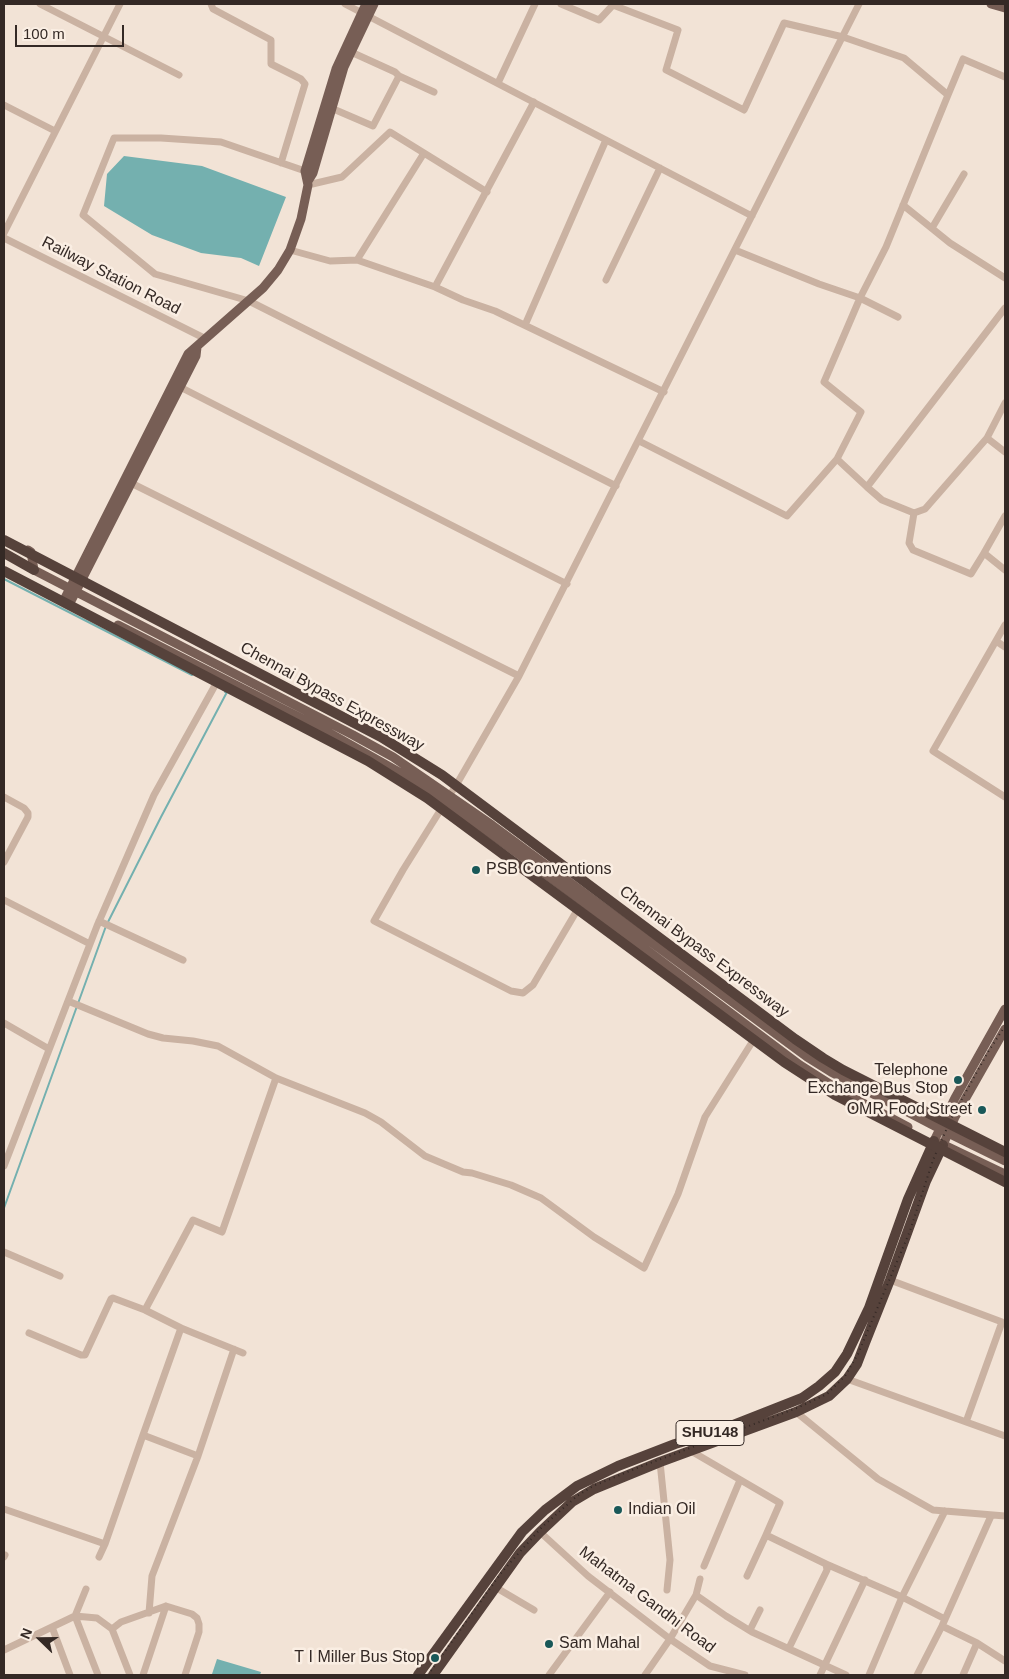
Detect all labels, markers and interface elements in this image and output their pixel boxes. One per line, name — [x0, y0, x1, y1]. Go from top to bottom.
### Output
scale bar — [18, 15, 126, 47]
text: 100 m — [23, 25, 65, 42]
street label: Railway Station Road — [38, 233, 184, 319]
street label: Chennai Bypass Expressway — [237, 638, 427, 756]
place label: PSB Conventions — [486, 860, 611, 880]
marker: PSB Conventions — [470, 864, 482, 876]
street label: Chennai Bypass Expressway — [615, 882, 793, 1022]
place label: Telephone Exchange Bus Stop — [807, 1061, 948, 1099]
marker: Telephone Exchange Bus Stop — [952, 1074, 964, 1086]
place label: OMR Food Street — [847, 1100, 972, 1120]
marker: OMR Food Street — [976, 1104, 988, 1116]
road number: SHU148 — [676, 1420, 744, 1446]
place label: Indian Oil — [628, 1500, 696, 1520]
marker: Indian Oil — [612, 1504, 624, 1516]
street label: Mahatma Gandhi Road — [575, 1543, 719, 1657]
north arrow — [15, 1614, 65, 1664]
text: N — [17, 1626, 35, 1641]
place label: Sam Mahal — [559, 1634, 640, 1654]
marker: Sam Mahal — [543, 1638, 555, 1650]
place label: T I Miller Bus Stop — [294, 1648, 425, 1668]
marker: T I Miller Bus Stop — [429, 1652, 441, 1664]

